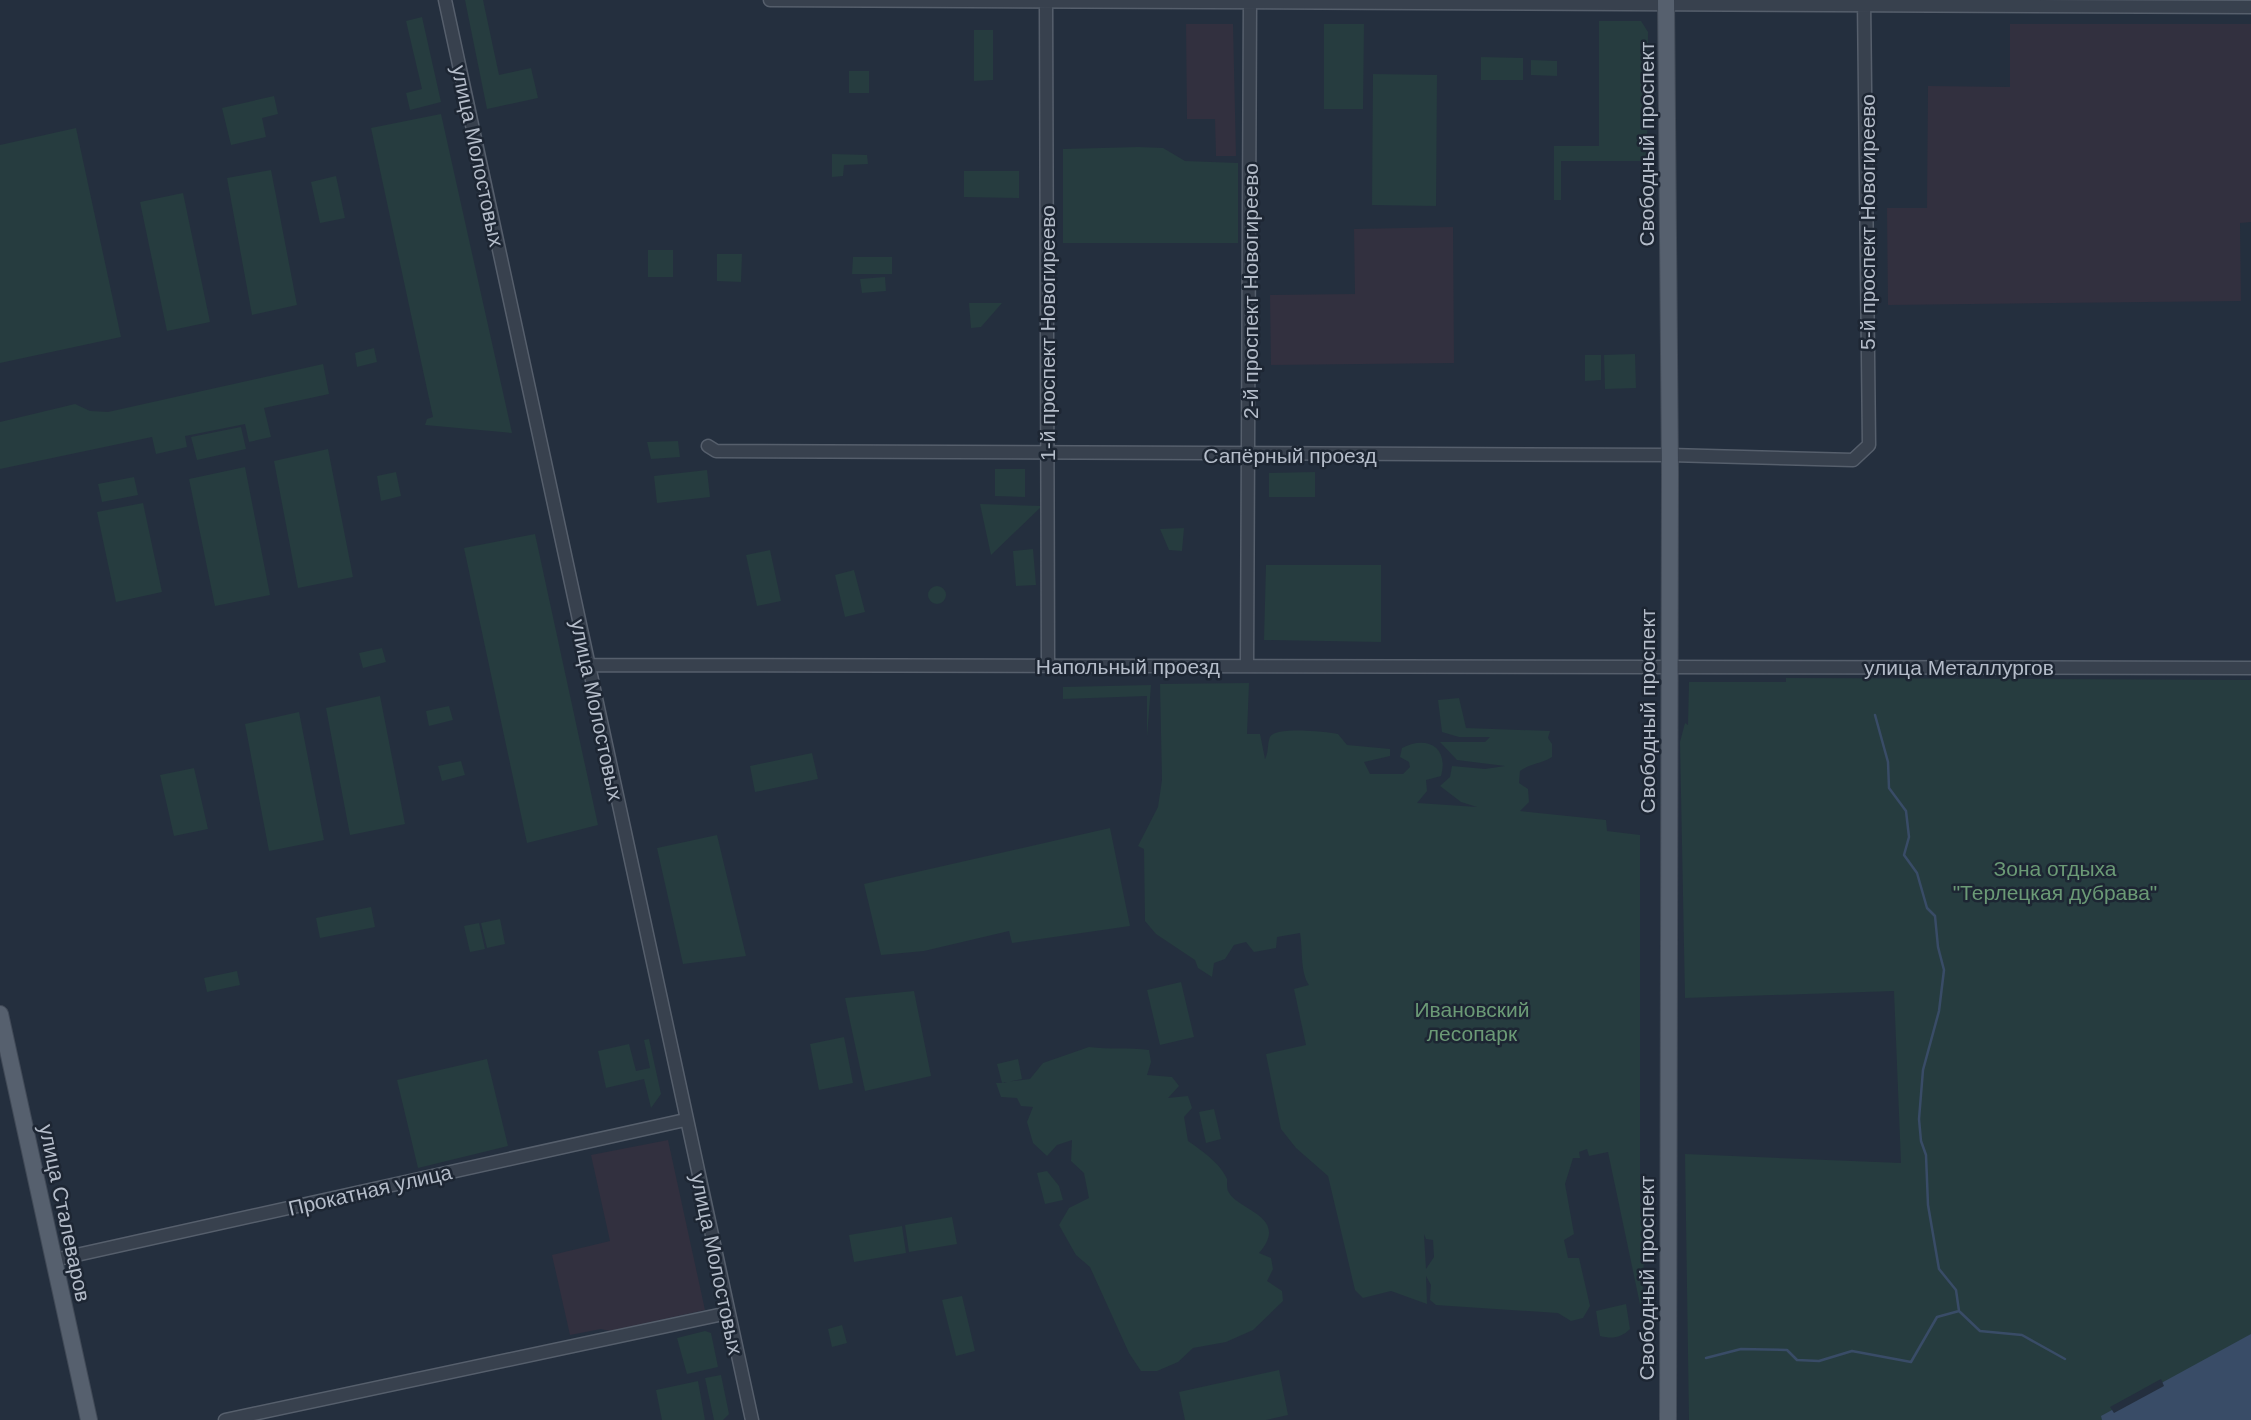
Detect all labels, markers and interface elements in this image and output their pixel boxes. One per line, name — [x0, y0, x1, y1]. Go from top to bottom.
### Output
street label: Свободный проспект — [1635, 41, 1658, 246]
street label: улица Молостовых — [448, 63, 509, 249]
street label: 5-й проспект Новогиреево — [1856, 94, 1879, 350]
street label: 2-й проспект Новогиреево — [1239, 163, 1262, 419]
street label: 1-й проспект Новогиреево — [1036, 205, 1059, 461]
street label: Сапёрный проезд — [1203, 444, 1377, 467]
street label: Свободный проспект — [1636, 608, 1659, 813]
street label: улица Молостовых — [567, 617, 628, 803]
street label: Напольный проезд — [1036, 655, 1220, 678]
street label: улица Металлургов — [1864, 656, 2054, 679]
park label: Зона отдыха "Терлецкая дубрава" — [1953, 857, 2157, 904]
park label: Ивановский лесопарк — [1414, 998, 1530, 1045]
street label: улица Сталеваров — [35, 1122, 95, 1304]
street label: Прокатная улица — [286, 1160, 454, 1220]
street label: улица Молостовых — [687, 1171, 748, 1357]
street label: Свободный проспект — [1635, 1175, 1658, 1380]

